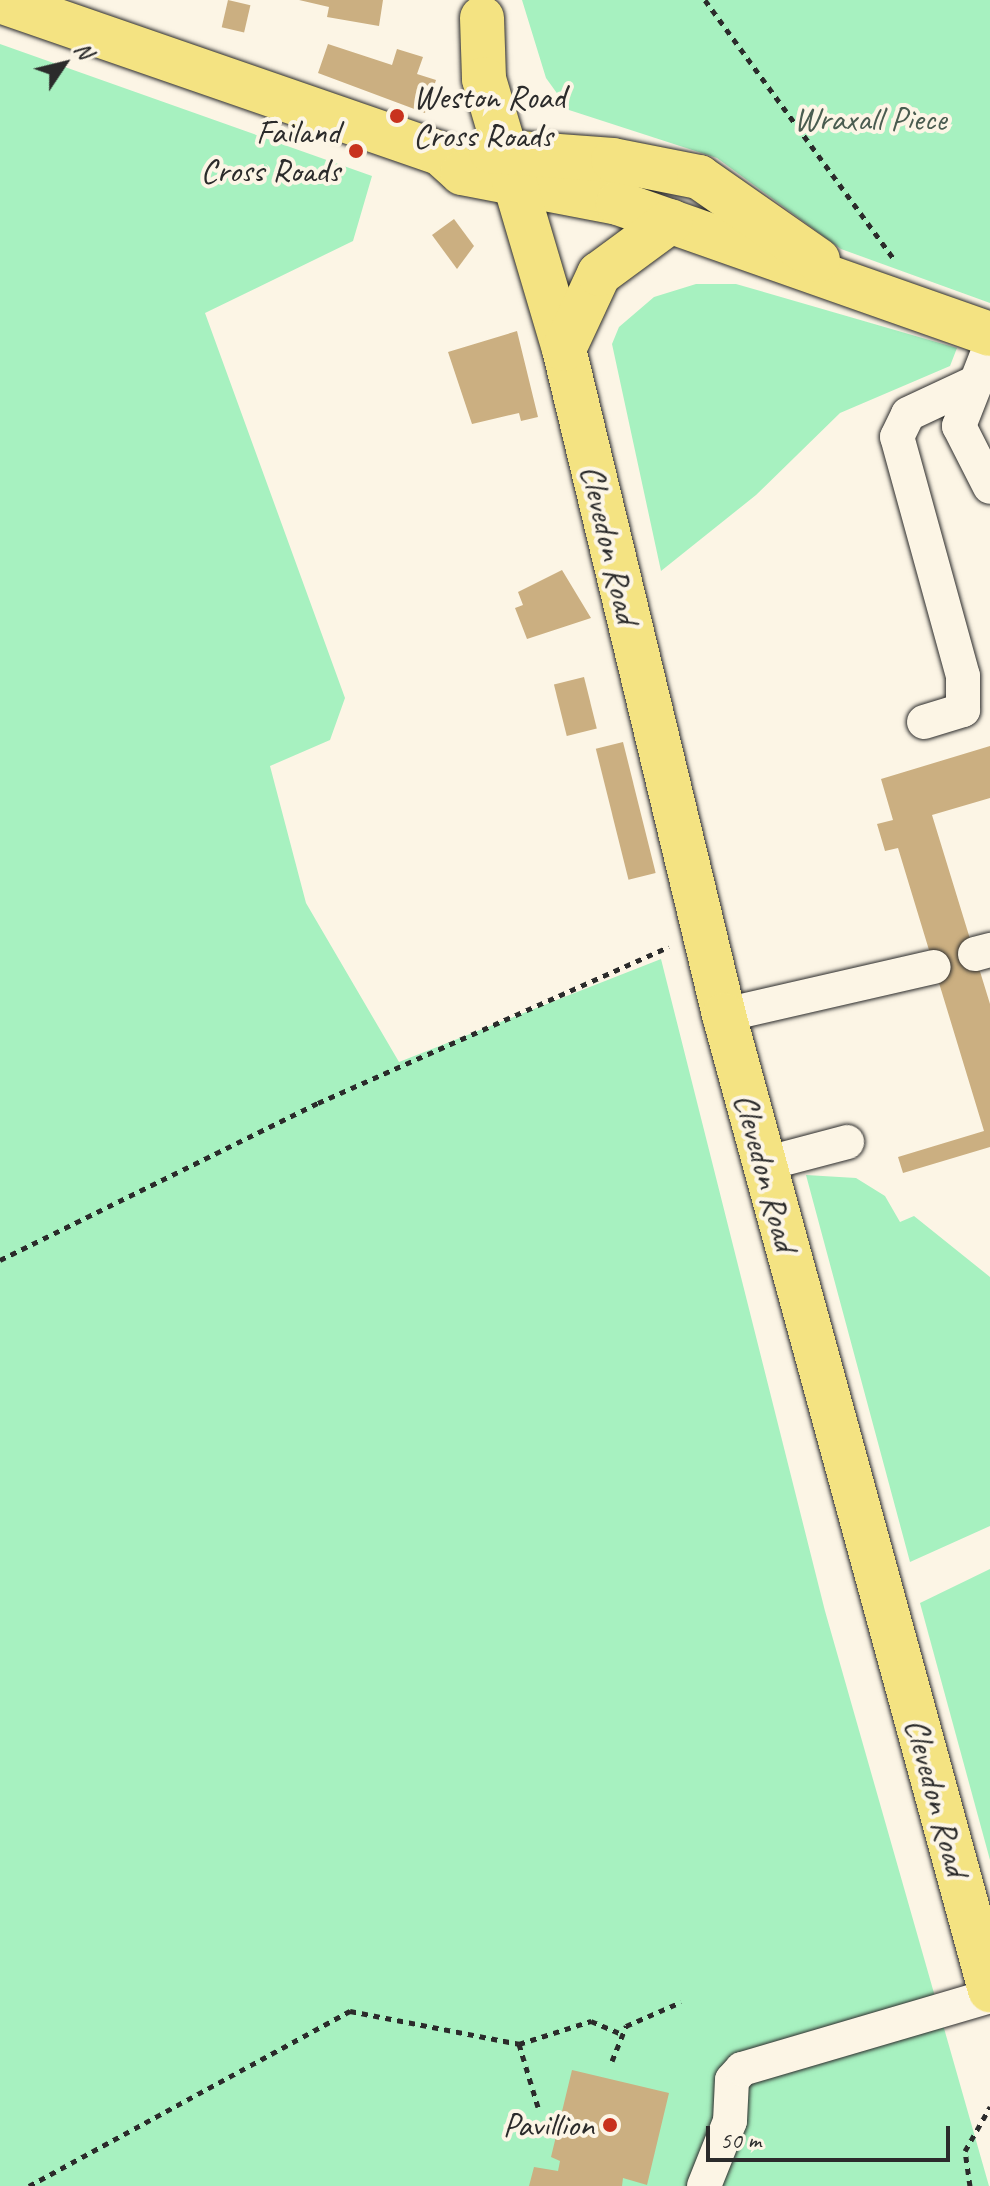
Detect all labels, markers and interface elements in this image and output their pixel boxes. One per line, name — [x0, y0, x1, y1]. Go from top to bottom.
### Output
north arrow — [24, 24, 104, 104]
text: N — [68, 37, 99, 64]
place label: Weston Road Cross Roads — [413, 76, 564, 156]
park label: Wraxall Piece — [793, 99, 947, 139]
marker: Weston Road Cross Roads — [388, 107, 406, 125]
place label: Failand Cross Roads — [200, 111, 340, 190]
marker: Failand Cross Roads — [347, 142, 365, 160]
street label: Clevedon Road — [572, 461, 648, 627]
street label: Clevedon Road — [725, 1089, 807, 1255]
street label: Clevedon Road — [896, 1714, 978, 1880]
place label: Pavillion — [503, 2105, 594, 2145]
scale bar — [710, 2110, 954, 2160]
marker: Pavillion — [601, 2116, 619, 2134]
text: 50 m — [720, 2125, 761, 2155]

